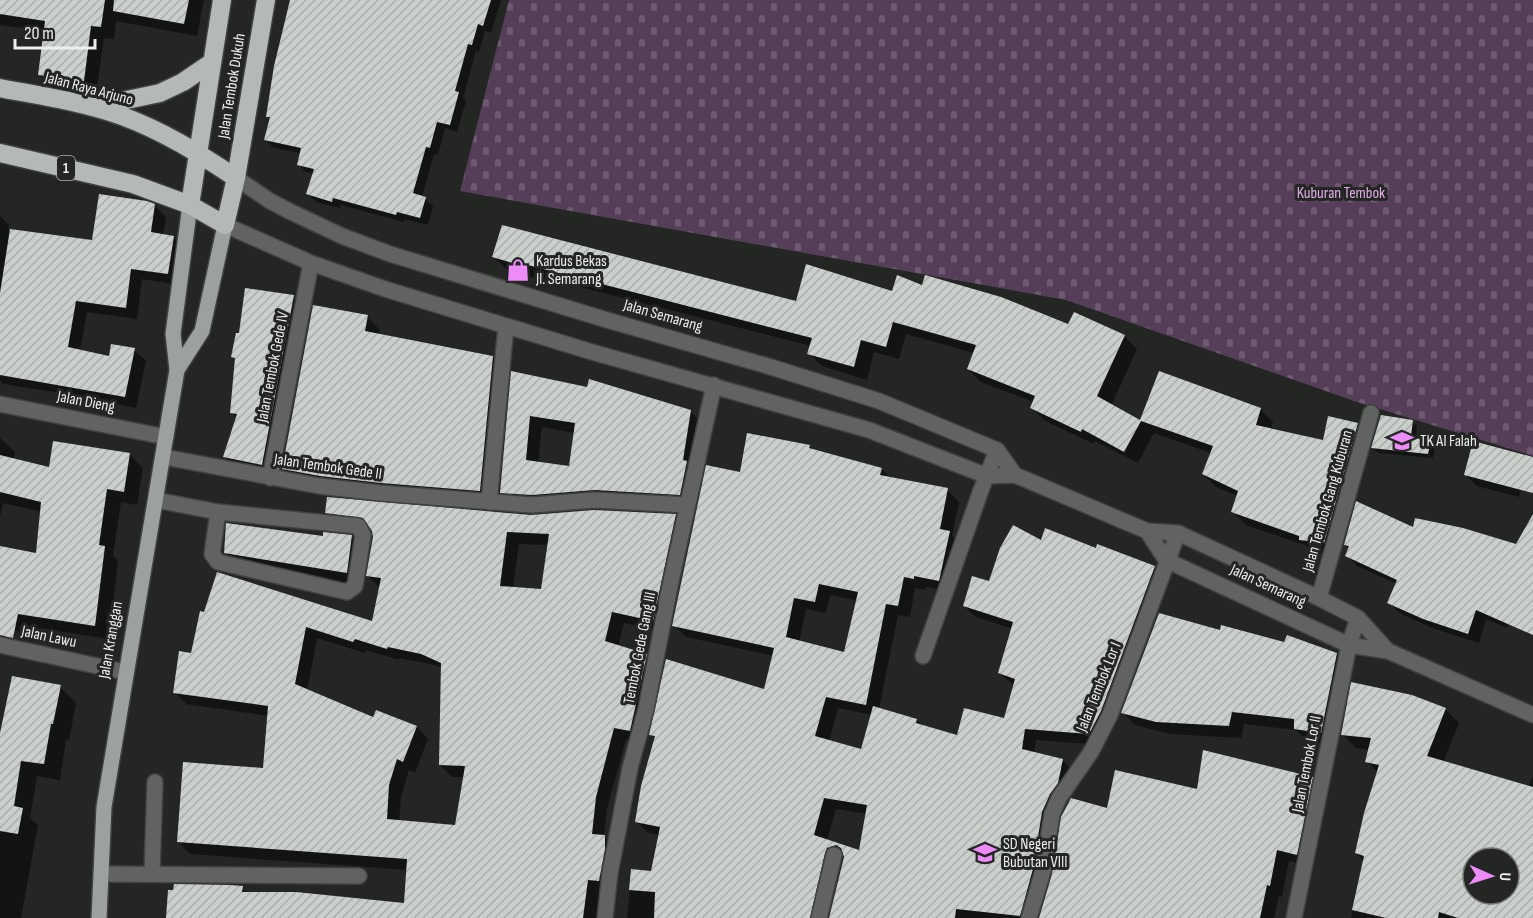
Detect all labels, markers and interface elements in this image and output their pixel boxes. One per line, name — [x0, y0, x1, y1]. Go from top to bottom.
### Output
scale bar — [15, 12, 94, 50]
text: 20 m — [24, 23, 54, 44]
street label: Jalan Tembok Dukuh — [214, 32, 250, 141]
street label: Jalan Raya Arjuno — [42, 68, 135, 110]
road number: 1 — [57, 156, 75, 180]
park label: Kuburan Tembok — [1297, 184, 1385, 203]
place label: Kardus Bekas Jl. Semarang — [535, 252, 607, 289]
shop icon: Kardus Bekas Jl. Semarang — [505, 257, 531, 283]
street label: Jalan Semarang — [620, 295, 705, 336]
street label: Jalan Tembok Gede IV — [253, 309, 293, 425]
street label: Jalan Dieng — [55, 387, 117, 417]
street label: Jalan Tembok Gang Kuburan — [1298, 428, 1357, 575]
school or university icon: TK Al Falah — [1389, 428, 1415, 454]
place label: TK Al Falah — [1420, 432, 1477, 451]
street label: Jalan Tembok Gede II — [272, 450, 383, 484]
street label: Jalan Semarang — [1226, 560, 1309, 612]
street label: Tembok Gede Gang III — [620, 590, 660, 706]
street label: Jalan Kranggan — [95, 600, 127, 681]
street label: Jalan Lawu — [19, 622, 78, 652]
street label: Jalan Tembok Lor I — [1072, 639, 1126, 735]
street label: Jalan Tembok Lor II — [1288, 714, 1326, 815]
place label: SD Negeri Bubutan VIII — [1003, 835, 1067, 872]
school or university icon: SD Negeri Bubutan VIII — [972, 840, 998, 866]
north arrow — [1461, 846, 1521, 906]
text: U — [1495, 872, 1514, 881]

